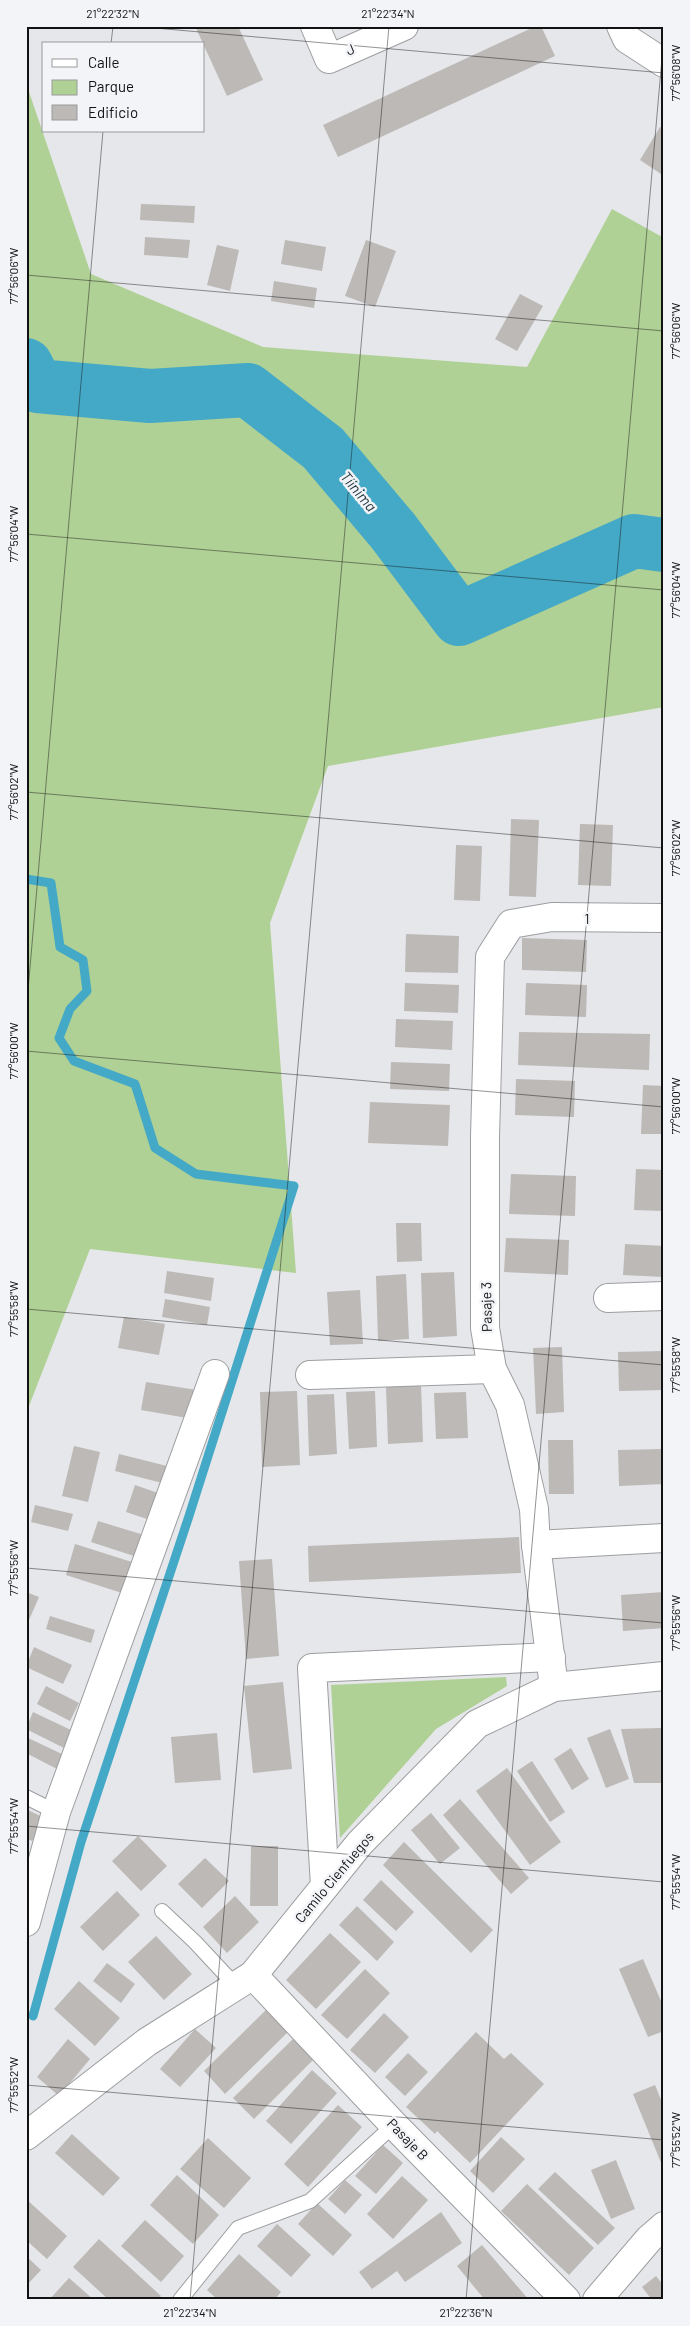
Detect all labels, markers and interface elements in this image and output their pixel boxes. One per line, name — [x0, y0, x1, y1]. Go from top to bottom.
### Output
text: 21°22'32"N — [86, 6, 140, 20]
text: 21°22'34"N — [361, 6, 415, 20]
street label: J — [343, 40, 357, 58]
legend — [42, 42, 205, 132]
text: 77°56'08"W — [668, 44, 682, 101]
text: Calle — [88, 53, 120, 71]
text: Parque — [88, 77, 134, 95]
text: Edificio — [88, 103, 138, 121]
text: 77°56'06"W — [6, 247, 20, 304]
text: 77°56'06"W — [668, 302, 682, 359]
water label: Tíinima — [337, 467, 381, 515]
text: 77°56'04"W — [6, 505, 20, 562]
text: 77°56'04"W — [668, 561, 682, 618]
text: 77°56'02"W — [6, 763, 20, 820]
text: 77°56'02"W — [668, 819, 682, 876]
street label: 1 — [585, 910, 589, 927]
text: 77°56'00"W — [6, 1022, 20, 1080]
text: 77°56'00"W — [668, 1077, 682, 1135]
text: 77°55'58"W — [6, 1281, 20, 1337]
street label: Pasaje 3 — [477, 1282, 495, 1332]
text: 77°55'58"W — [668, 1337, 682, 1393]
text: 77°55'56"W — [6, 1540, 20, 1596]
text: 77°55'56"W — [668, 1595, 682, 1651]
text: 77°55'54"W — [6, 1797, 20, 1854]
street label: Camilo Cienfuegos — [291, 1828, 377, 1926]
text: 77°55'54"W — [668, 1853, 682, 1910]
text: 77°55'52"W — [6, 2056, 20, 2113]
text: 77°55'52"W — [668, 2111, 682, 2168]
street label: Pasaje B — [384, 2114, 432, 2164]
text: 21°22'34"N — [163, 2305, 217, 2319]
text: 21°22'36"N — [439, 2305, 493, 2319]

